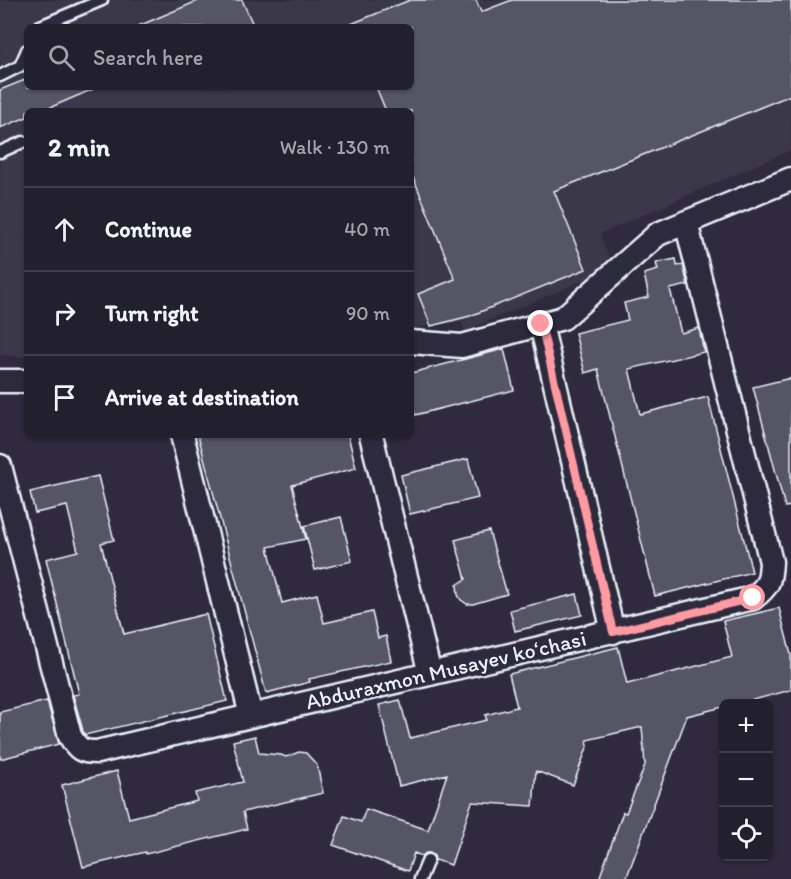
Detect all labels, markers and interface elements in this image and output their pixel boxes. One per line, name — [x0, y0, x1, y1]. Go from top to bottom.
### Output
search box — [24, 24, 414, 90]
icon: search — [45, 41, 78, 74]
text: Search here — [93, 44, 203, 71]
text: 2 min — [48, 131, 110, 163]
text: Walk · 130 m — [280, 135, 390, 159]
icon: ahead — [48, 213, 81, 246]
text: Continue — [105, 216, 192, 243]
text: 40 m — [344, 217, 390, 241]
icon: right — [48, 297, 81, 330]
text: Turn right — [105, 300, 199, 327]
text: 90 m — [346, 301, 390, 325]
route end — [527, 310, 553, 336]
icon: arrive — [48, 381, 81, 414]
text: Arrive at destination — [105, 384, 299, 411]
route start — [739, 584, 765, 610]
street label: Abduraxmon Musayev koʻchasi — [303, 625, 589, 715]
map controls — [719, 699, 773, 861]
button: + — [719, 699, 773, 753]
button: − — [719, 753, 773, 807]
button: locate — [719, 807, 773, 861]

